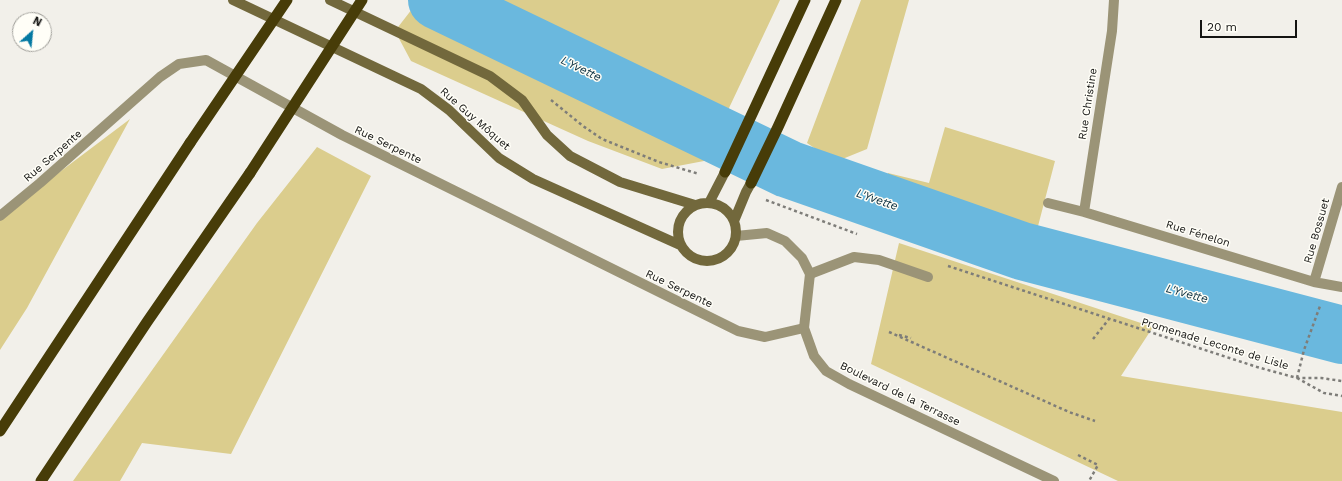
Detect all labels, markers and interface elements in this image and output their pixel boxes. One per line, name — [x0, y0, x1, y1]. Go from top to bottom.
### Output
north arrow — [12, 12, 52, 52]
scale bar — [1202, 12, 1299, 38]
text: N — [31, 14, 44, 29]
text: 20 m — [1207, 20, 1237, 34]
water label: L'Yvette — [558, 53, 604, 85]
street label: Rue Christine — [1076, 67, 1100, 141]
street label: Rue Guy Môquet — [437, 85, 513, 153]
street label: Rue Serpente — [352, 123, 424, 167]
street label: Rue Serpente — [21, 127, 85, 185]
water label: L'Yvette — [854, 186, 900, 214]
street label: Rue Bossuet — [1301, 197, 1333, 265]
street label: Rue Fénelon — [1164, 218, 1232, 250]
street label: Rue Serpente — [643, 267, 715, 311]
water label: L'Yvette — [1164, 281, 1210, 307]
street label: Promenade Leconte de Lisle — [1140, 315, 1290, 373]
street label: Boulevard de la Terrasse — [838, 359, 962, 429]

